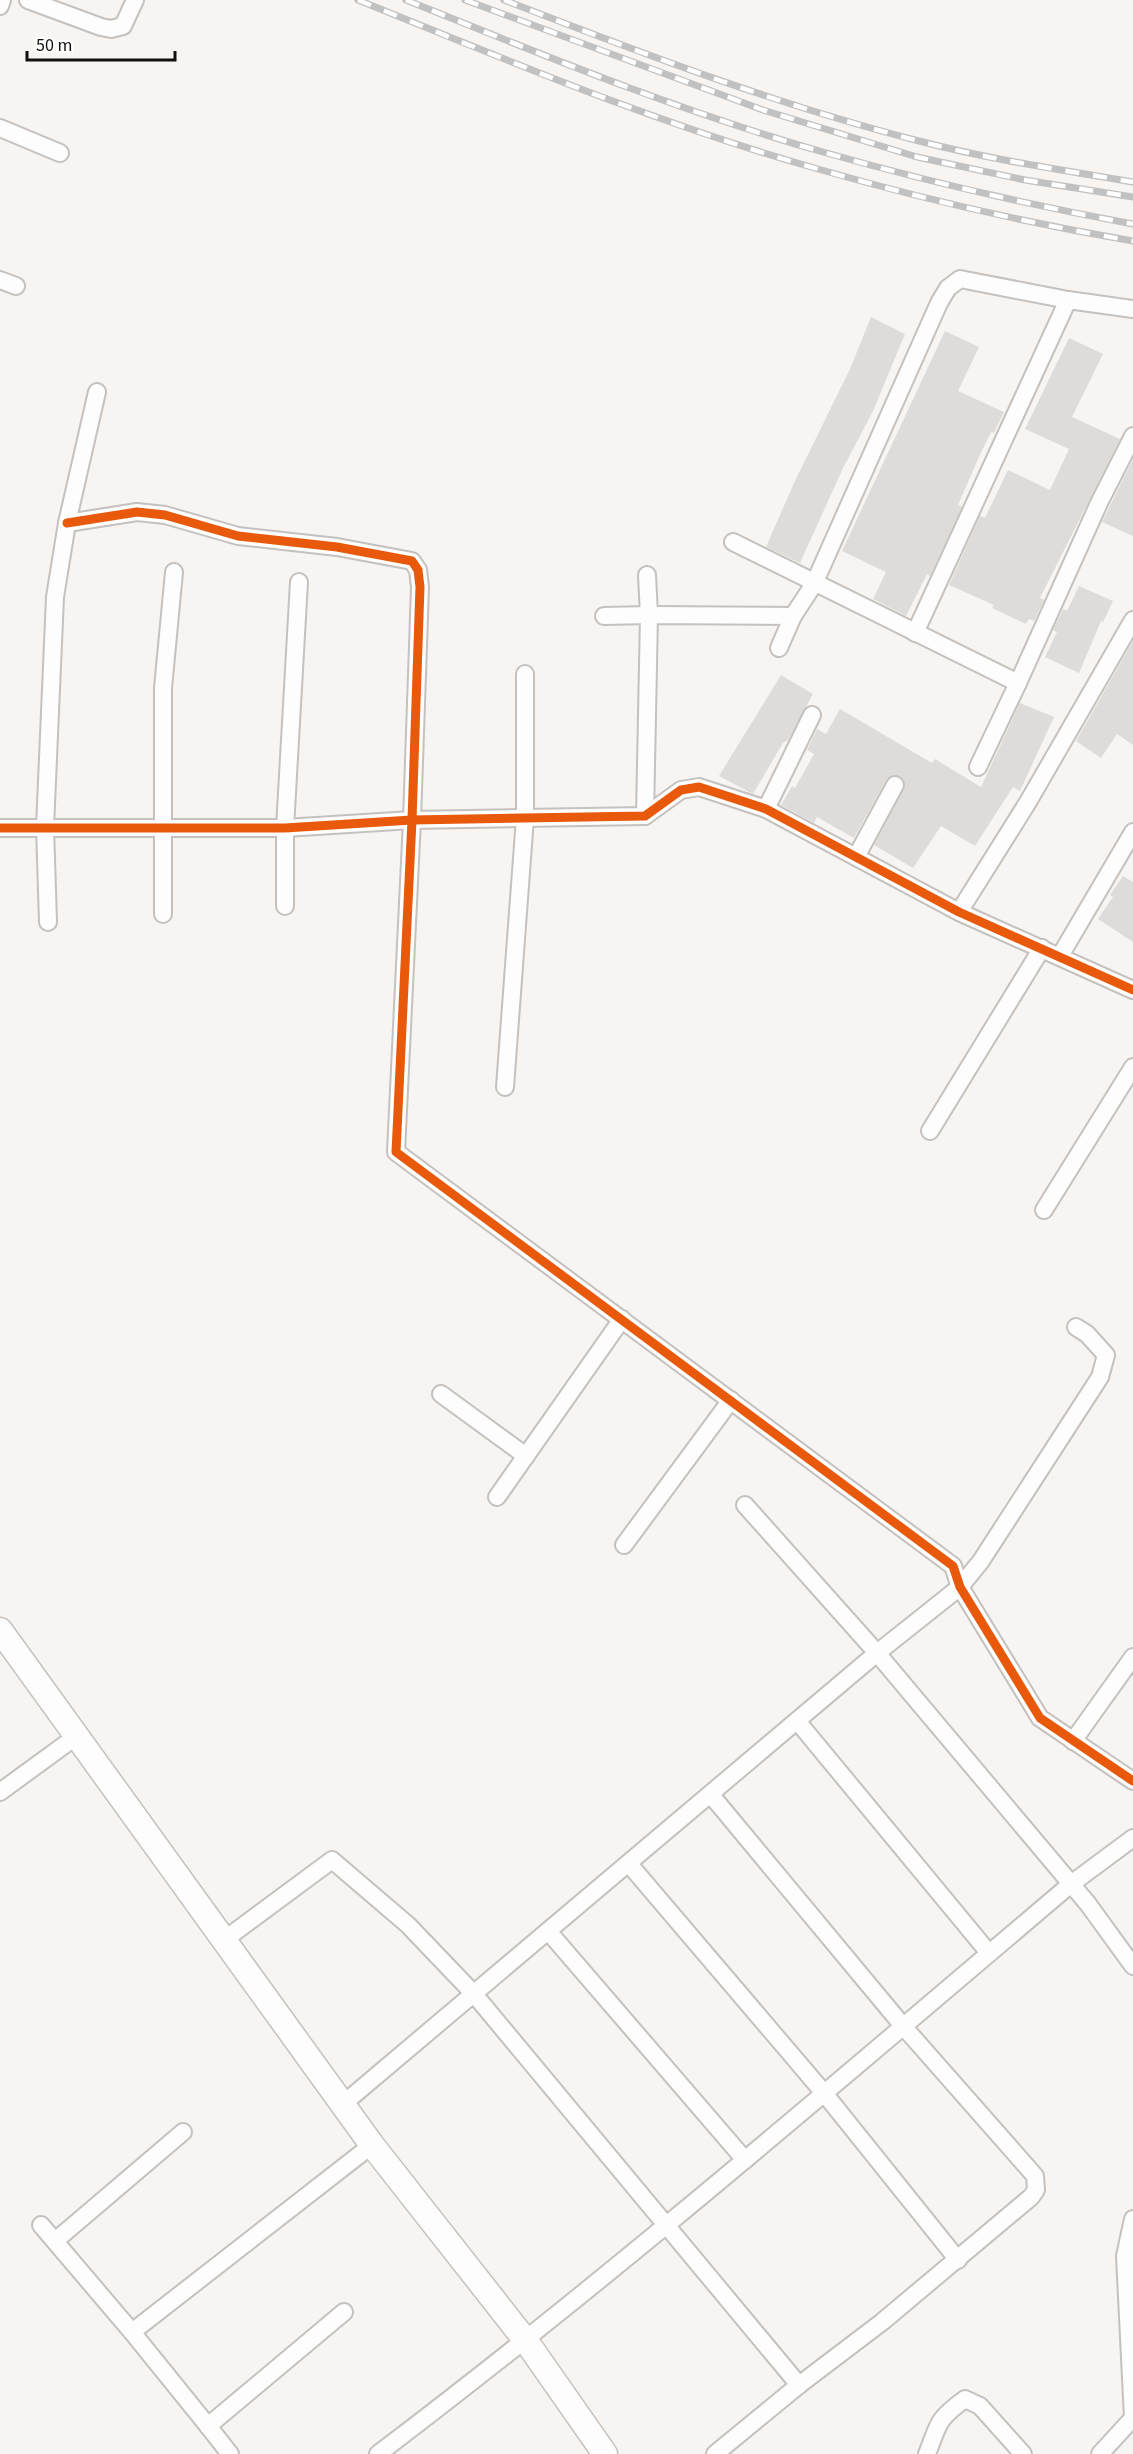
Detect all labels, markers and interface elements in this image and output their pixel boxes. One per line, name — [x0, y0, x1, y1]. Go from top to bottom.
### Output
scale bar — [27, 24, 176, 62]
text: 50 m — [36, 33, 72, 58]

